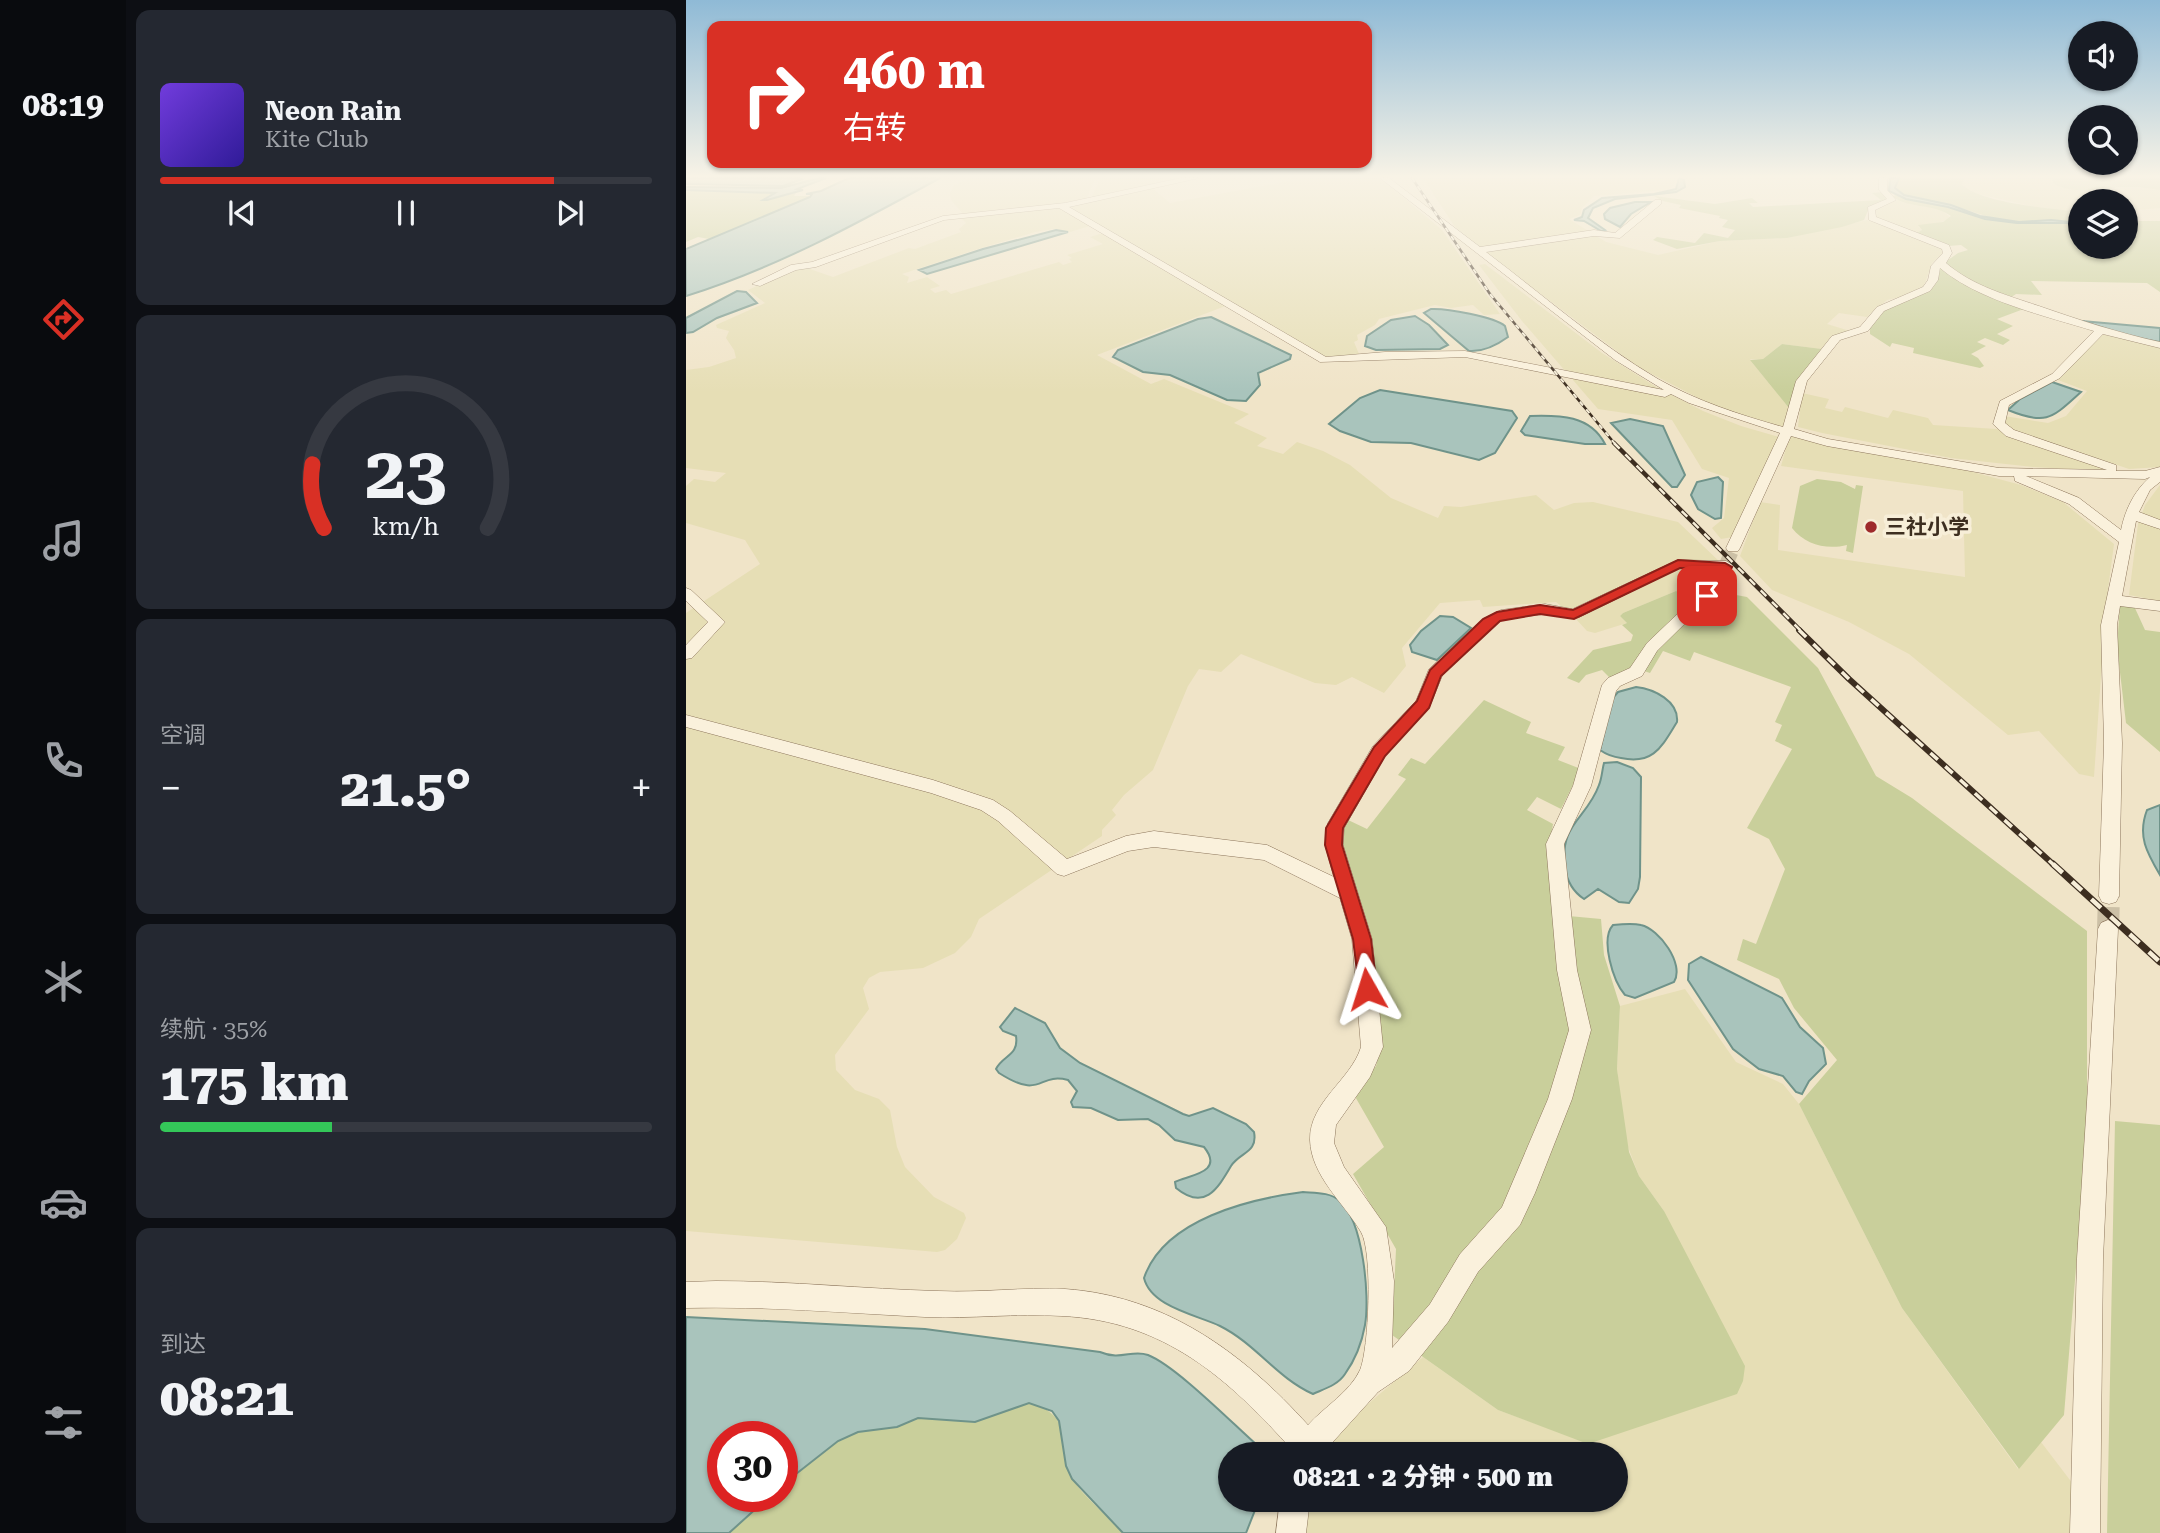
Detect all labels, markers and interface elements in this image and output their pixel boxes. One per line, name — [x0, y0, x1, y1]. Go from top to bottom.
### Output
map controls — [2068, 21, 2138, 259]
button: sound — [2068, 21, 2138, 91]
text: 460 m — [843, 43, 985, 100]
icon: right — [728, 49, 819, 140]
text: 08:19 — [22, 86, 104, 124]
text: Neon Rain — [265, 96, 401, 126]
button: search — [2068, 105, 2138, 175]
text: 右转 — [843, 109, 907, 147]
text: Kite Club — [265, 126, 369, 153]
button: layers — [2068, 189, 2138, 259]
icon: previous — [223, 194, 261, 232]
icon: pause — [387, 194, 425, 232]
icon: next — [551, 194, 589, 232]
icon: directions — [39, 295, 88, 344]
text: 23 — [365, 431, 447, 516]
text: km/h — [373, 512, 439, 541]
place label: 三社小学 — [1885, 515, 1969, 539]
icon: music — [39, 516, 88, 565]
marker: 三社小学 — [1863, 519, 1879, 535]
pin — [1677, 566, 1737, 626]
icon: arrive — [1688, 577, 1726, 615]
text: 空调 — [160, 722, 206, 749]
icon: phone — [39, 736, 88, 785]
text: 21.5° — [341, 758, 471, 819]
text: − — [160, 766, 181, 810]
text: + — [631, 766, 652, 810]
position arrow — [1330, 952, 1404, 1026]
icon: climate — [39, 957, 88, 1006]
text: 续航 · 35% — [160, 1016, 267, 1043]
text: 175 km — [160, 1052, 348, 1113]
icon: car — [39, 1178, 88, 1227]
text: 到达 — [160, 1331, 206, 1358]
text: 08:21 — [160, 1367, 294, 1428]
icon: filters — [39, 1398, 88, 1447]
speed limit sign: 30 — [707, 1421, 798, 1512]
text: 08:21 · 2 分钟 · 500 m — [1293, 1462, 1553, 1492]

